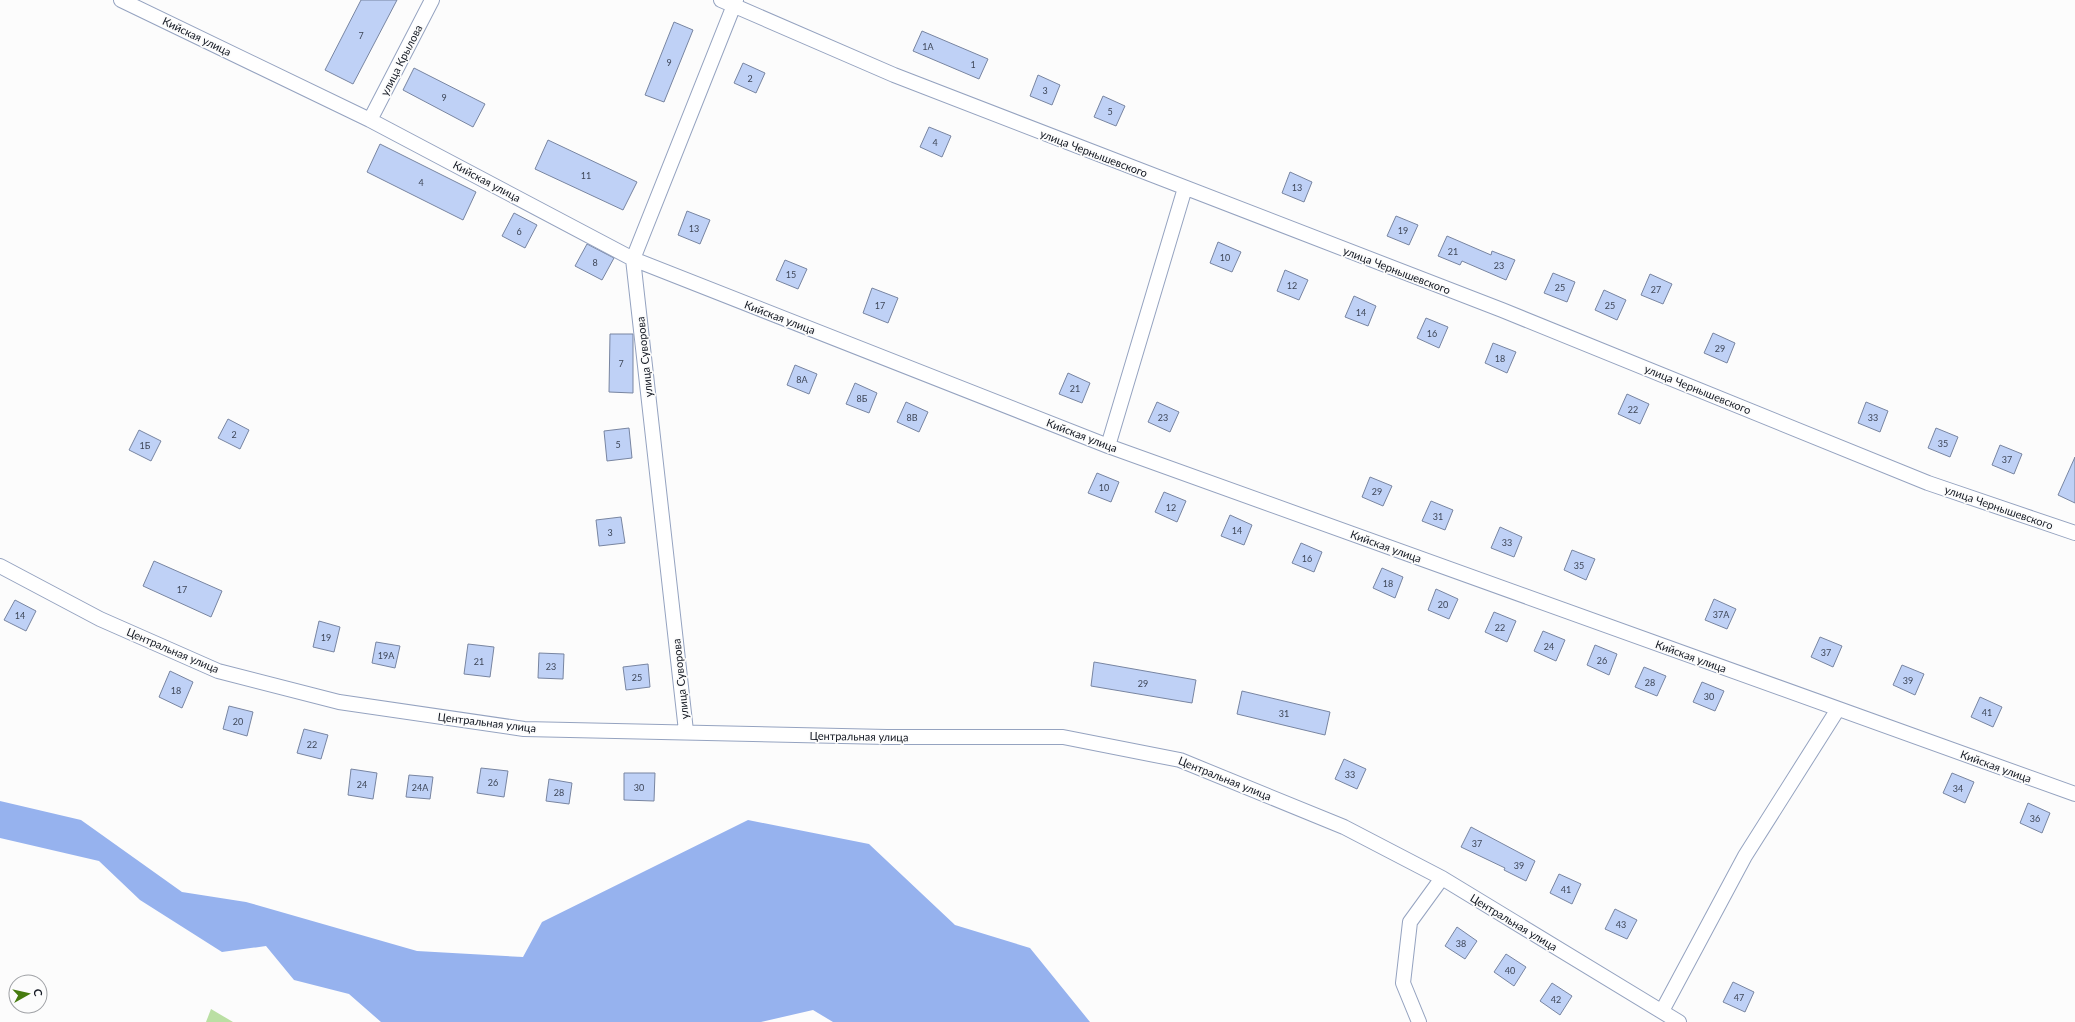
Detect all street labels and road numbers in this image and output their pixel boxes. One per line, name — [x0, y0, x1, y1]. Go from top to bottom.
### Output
street label: Кийская улица — [161, 14, 233, 58]
street label: улица Крылова — [378, 22, 424, 98]
street label: улица Чернышевского — [1039, 127, 1149, 179]
street label: Кийская улица — [451, 158, 523, 204]
street label: улица Чернышевского — [1342, 244, 1452, 296]
street label: Кийская улица — [743, 298, 817, 336]
street label: улица Суворова — [633, 316, 655, 398]
street label: улица Чернышевского — [1643, 362, 1753, 416]
street label: Кийская улица — [1045, 416, 1119, 454]
street label: улица Чернышевского — [1943, 482, 2055, 532]
street label: Кийская улица — [1349, 527, 1423, 565]
street label: Центральная улица — [125, 625, 221, 675]
street label: Кийская улица — [1654, 637, 1728, 675]
street label: улица Суворова — [669, 638, 691, 720]
street label: Центральная улица — [437, 710, 537, 734]
street label: Центральная улица — [809, 729, 909, 743]
street label: Кийская улица — [1959, 747, 2033, 785]
street label: Центральная улица — [1177, 753, 1273, 803]
street label: Центральная улица — [1468, 891, 1560, 953]

